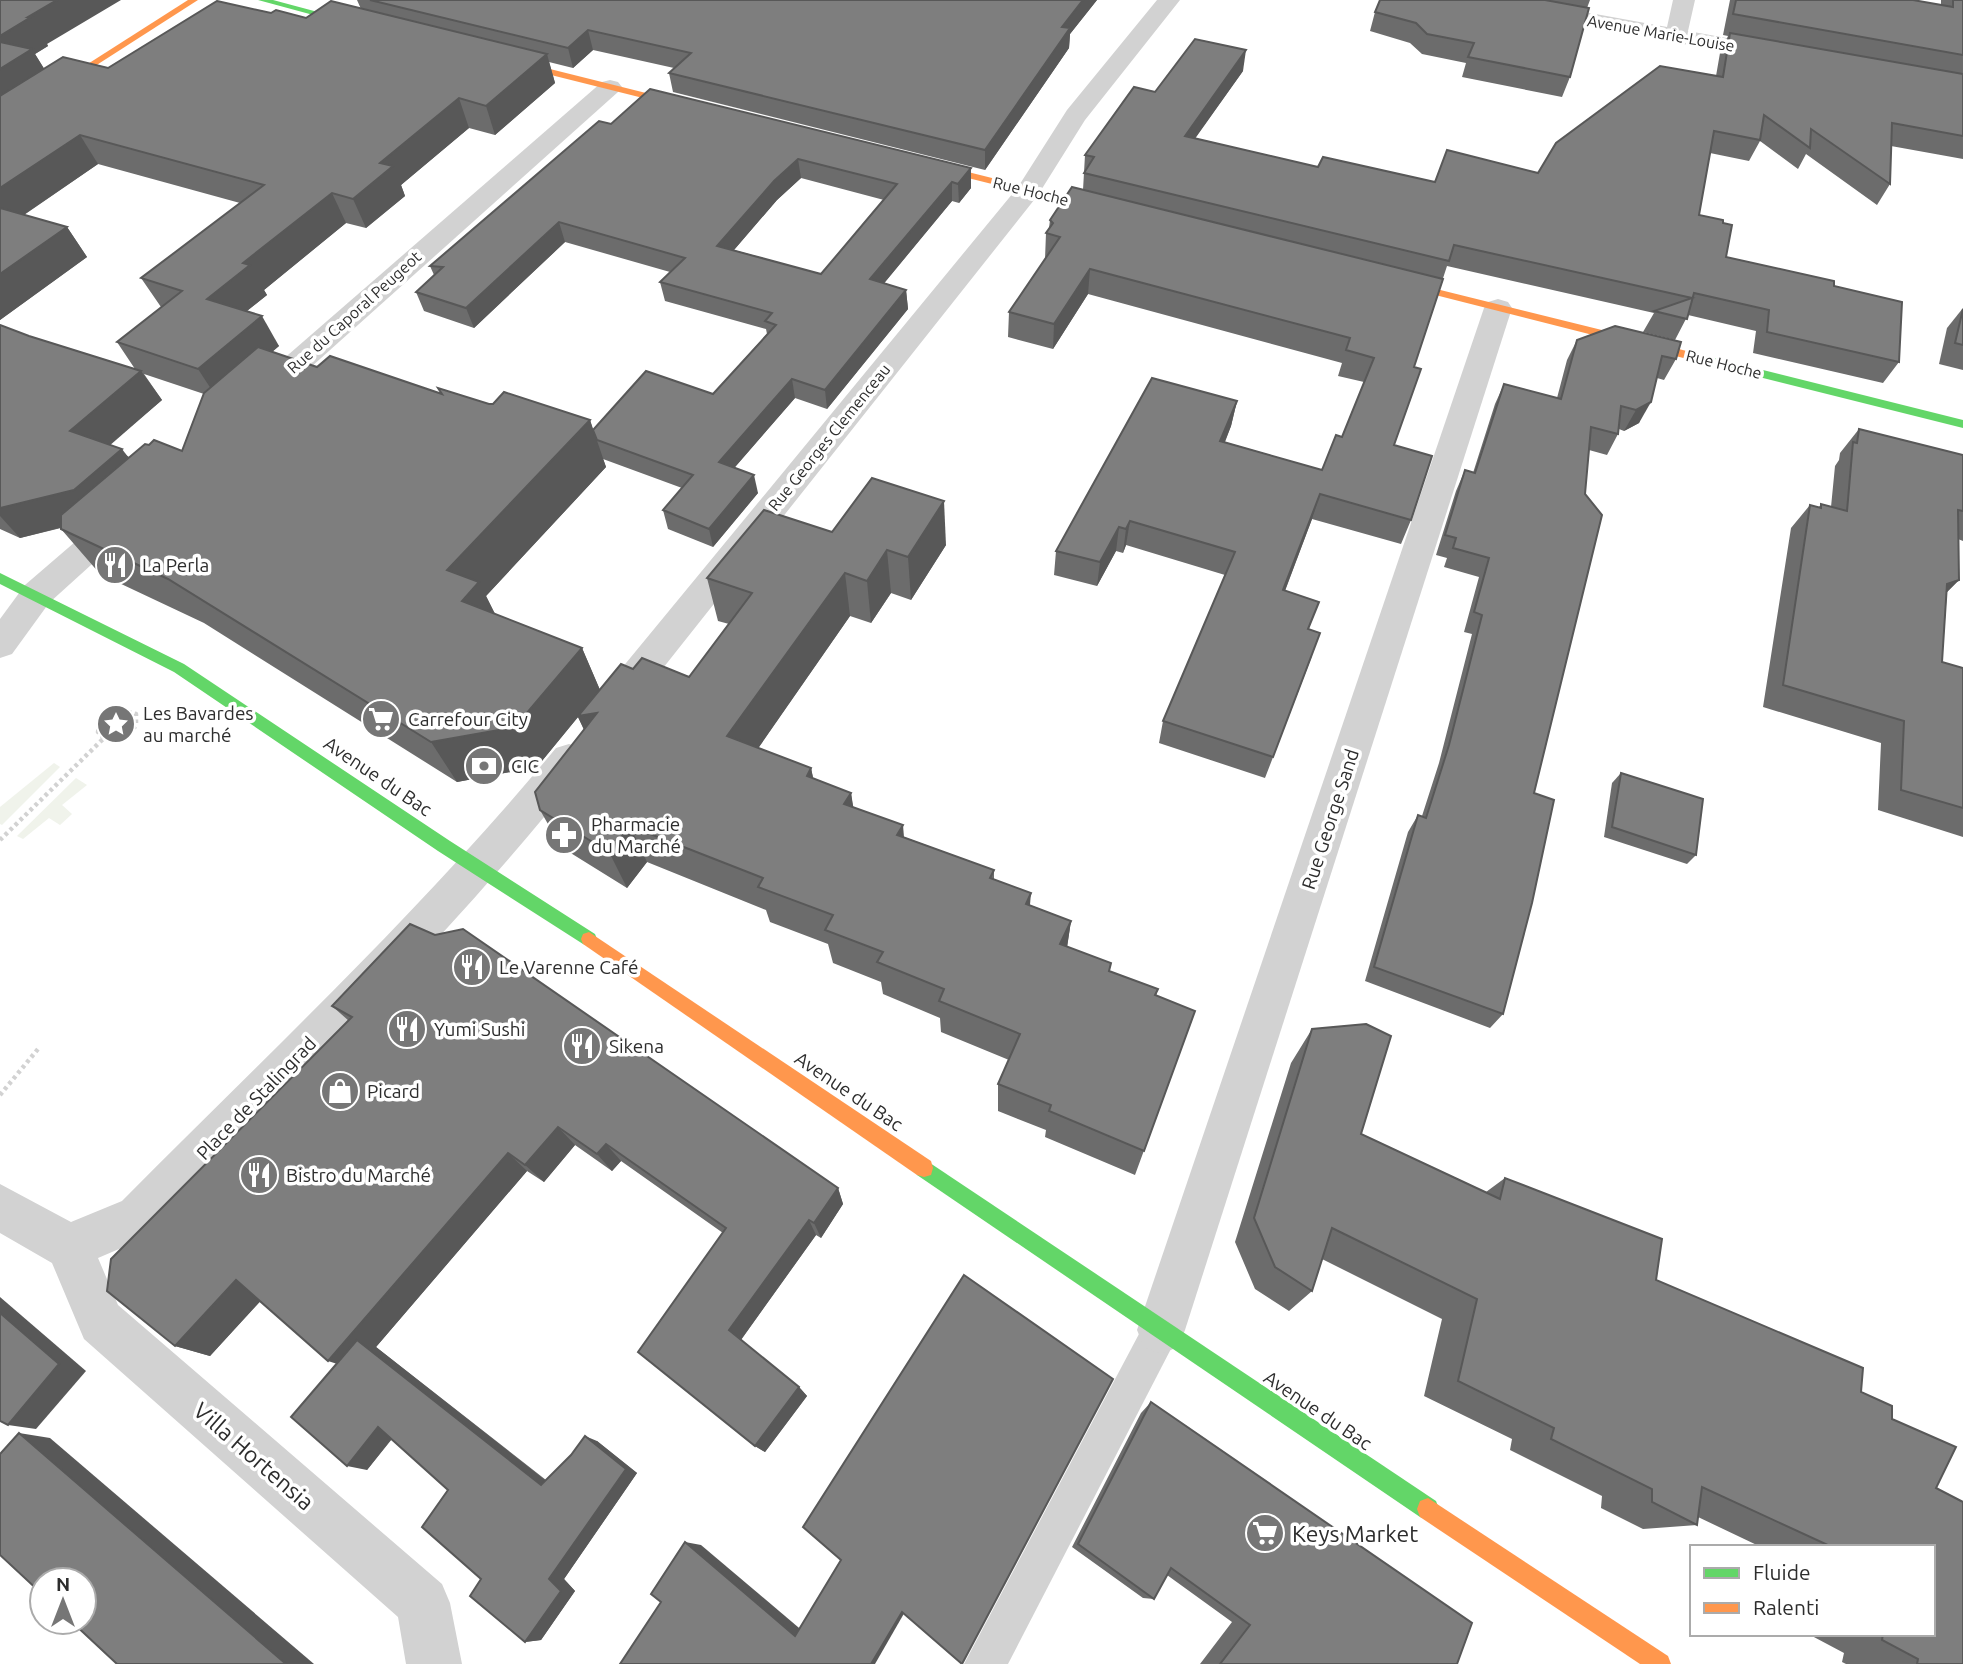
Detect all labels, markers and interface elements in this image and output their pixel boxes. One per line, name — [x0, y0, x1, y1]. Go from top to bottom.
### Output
street label: Avenue Marie-Louise — [1586, 11, 1736, 55]
street label: Rue Hoche — [991, 173, 1071, 209]
street label: Rue du Caporal Peugeot — [283, 247, 425, 377]
street label: Rue Hoche — [1684, 346, 1764, 382]
street label: Rue Georges Clemenceau — [764, 360, 894, 514]
restaurant icon: La Perla — [94, 544, 136, 586]
place label: La Perla — [142, 554, 209, 576]
supermarket icon: Carrefour City — [360, 698, 402, 740]
place label: Les Bavardes au marché — [143, 702, 254, 746]
place icon: Les Bavardes au marché — [95, 703, 137, 745]
place label: Carrefour City — [408, 708, 528, 730]
street label: Avenue du Bac — [320, 732, 436, 820]
bank icon: CIC — [463, 745, 505, 787]
street label: Rue George Sand — [1297, 746, 1363, 892]
place label: CIC — [511, 755, 540, 777]
place label: Pharmacie du Marché — [591, 813, 681, 857]
pharmacy icon: Pharmacie du Marché — [543, 814, 585, 856]
restaurant icon: Le Varenne Café — [451, 946, 493, 988]
place label: Le Varenne Café — [499, 956, 638, 978]
restaurant icon: Yumi Sushi — [386, 1008, 428, 1050]
place label: Yumi Sushi — [434, 1018, 525, 1040]
restaurant icon: Sikena — [561, 1025, 603, 1067]
street label: Place de Stalingrad — [192, 1032, 320, 1164]
place label: Sikena — [609, 1035, 664, 1057]
street label: Avenue du Bac — [791, 1047, 907, 1135]
shop icon: Picard — [319, 1070, 361, 1112]
place label: Picard — [367, 1080, 420, 1102]
restaurant icon: Bistro du Marché — [238, 1154, 280, 1196]
place label: Bistro du Marché — [286, 1164, 431, 1186]
street label: Avenue du Bac — [1260, 1366, 1376, 1454]
street label: Villa Hortensia — [189, 1397, 319, 1515]
supermarket icon: Keys Market — [1244, 1512, 1286, 1554]
place label: Keys Market — [1292, 1521, 1418, 1546]
legend — [1690, 1545, 1935, 1636]
text: Fluide — [1753, 1560, 1811, 1584]
north arrow — [28, 1566, 98, 1636]
text: N — [56, 1573, 70, 1595]
text: Ralenti — [1753, 1595, 1819, 1619]

